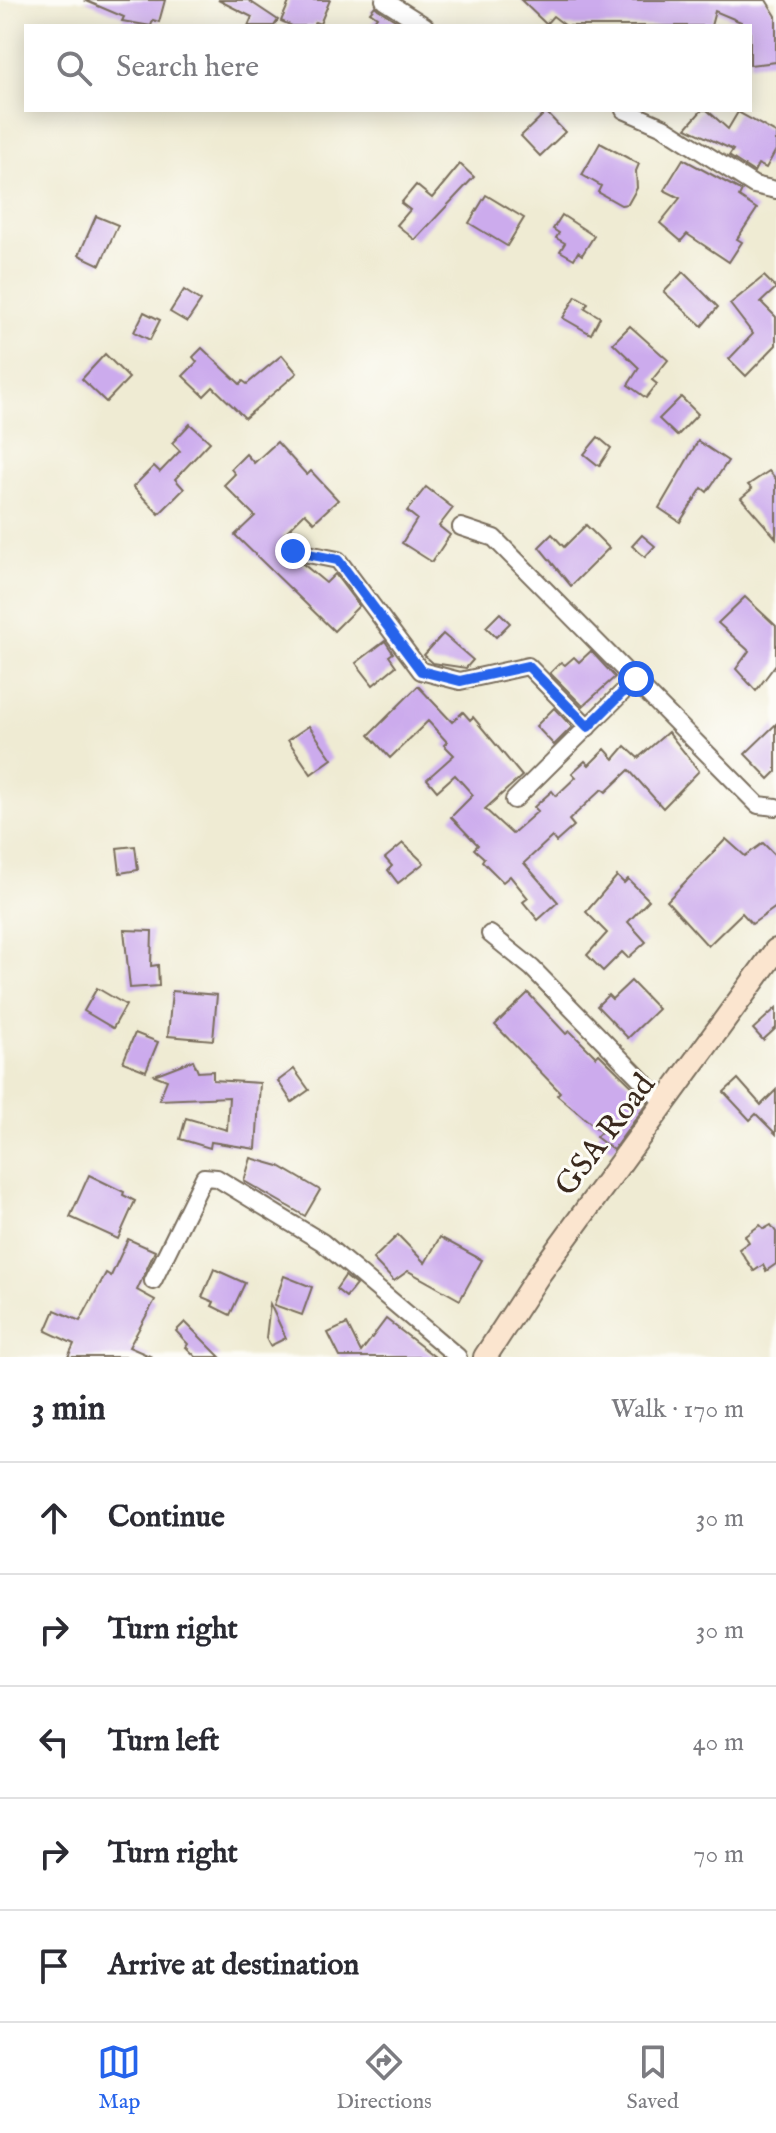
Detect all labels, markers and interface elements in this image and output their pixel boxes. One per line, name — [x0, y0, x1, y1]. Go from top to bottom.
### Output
search box — [24, 24, 752, 112]
icon: search — [52, 46, 96, 90]
text: Search here — [116, 49, 259, 87]
route end — [275, 533, 311, 569]
route start — [618, 661, 654, 697]
street label: GSA Road — [547, 1065, 666, 1205]
text: 3 min — [32, 1388, 106, 1431]
text: Walk · 170 m — [611, 1393, 744, 1426]
icon: ahead — [32, 1496, 76, 1540]
text: Continue — [108, 1499, 225, 1537]
text: 30 m — [696, 1502, 744, 1535]
icon: right — [32, 1608, 76, 1652]
text: Turn right — [108, 1611, 238, 1649]
text: 30 m — [696, 1614, 744, 1647]
icon: left — [32, 1720, 76, 1764]
text: Turn left — [108, 1723, 219, 1761]
text: 40 m — [693, 1726, 744, 1759]
icon: right — [32, 1832, 76, 1876]
text: Turn right — [108, 1835, 238, 1873]
text: 70 m — [693, 1838, 744, 1871]
icon: arrive — [32, 1944, 76, 1988]
text: Arrive at destination — [108, 1947, 359, 1985]
tab: Map — [97, 2040, 141, 2116]
tab: Directions — [336, 2040, 432, 2116]
tab: Saved — [627, 2040, 679, 2116]

